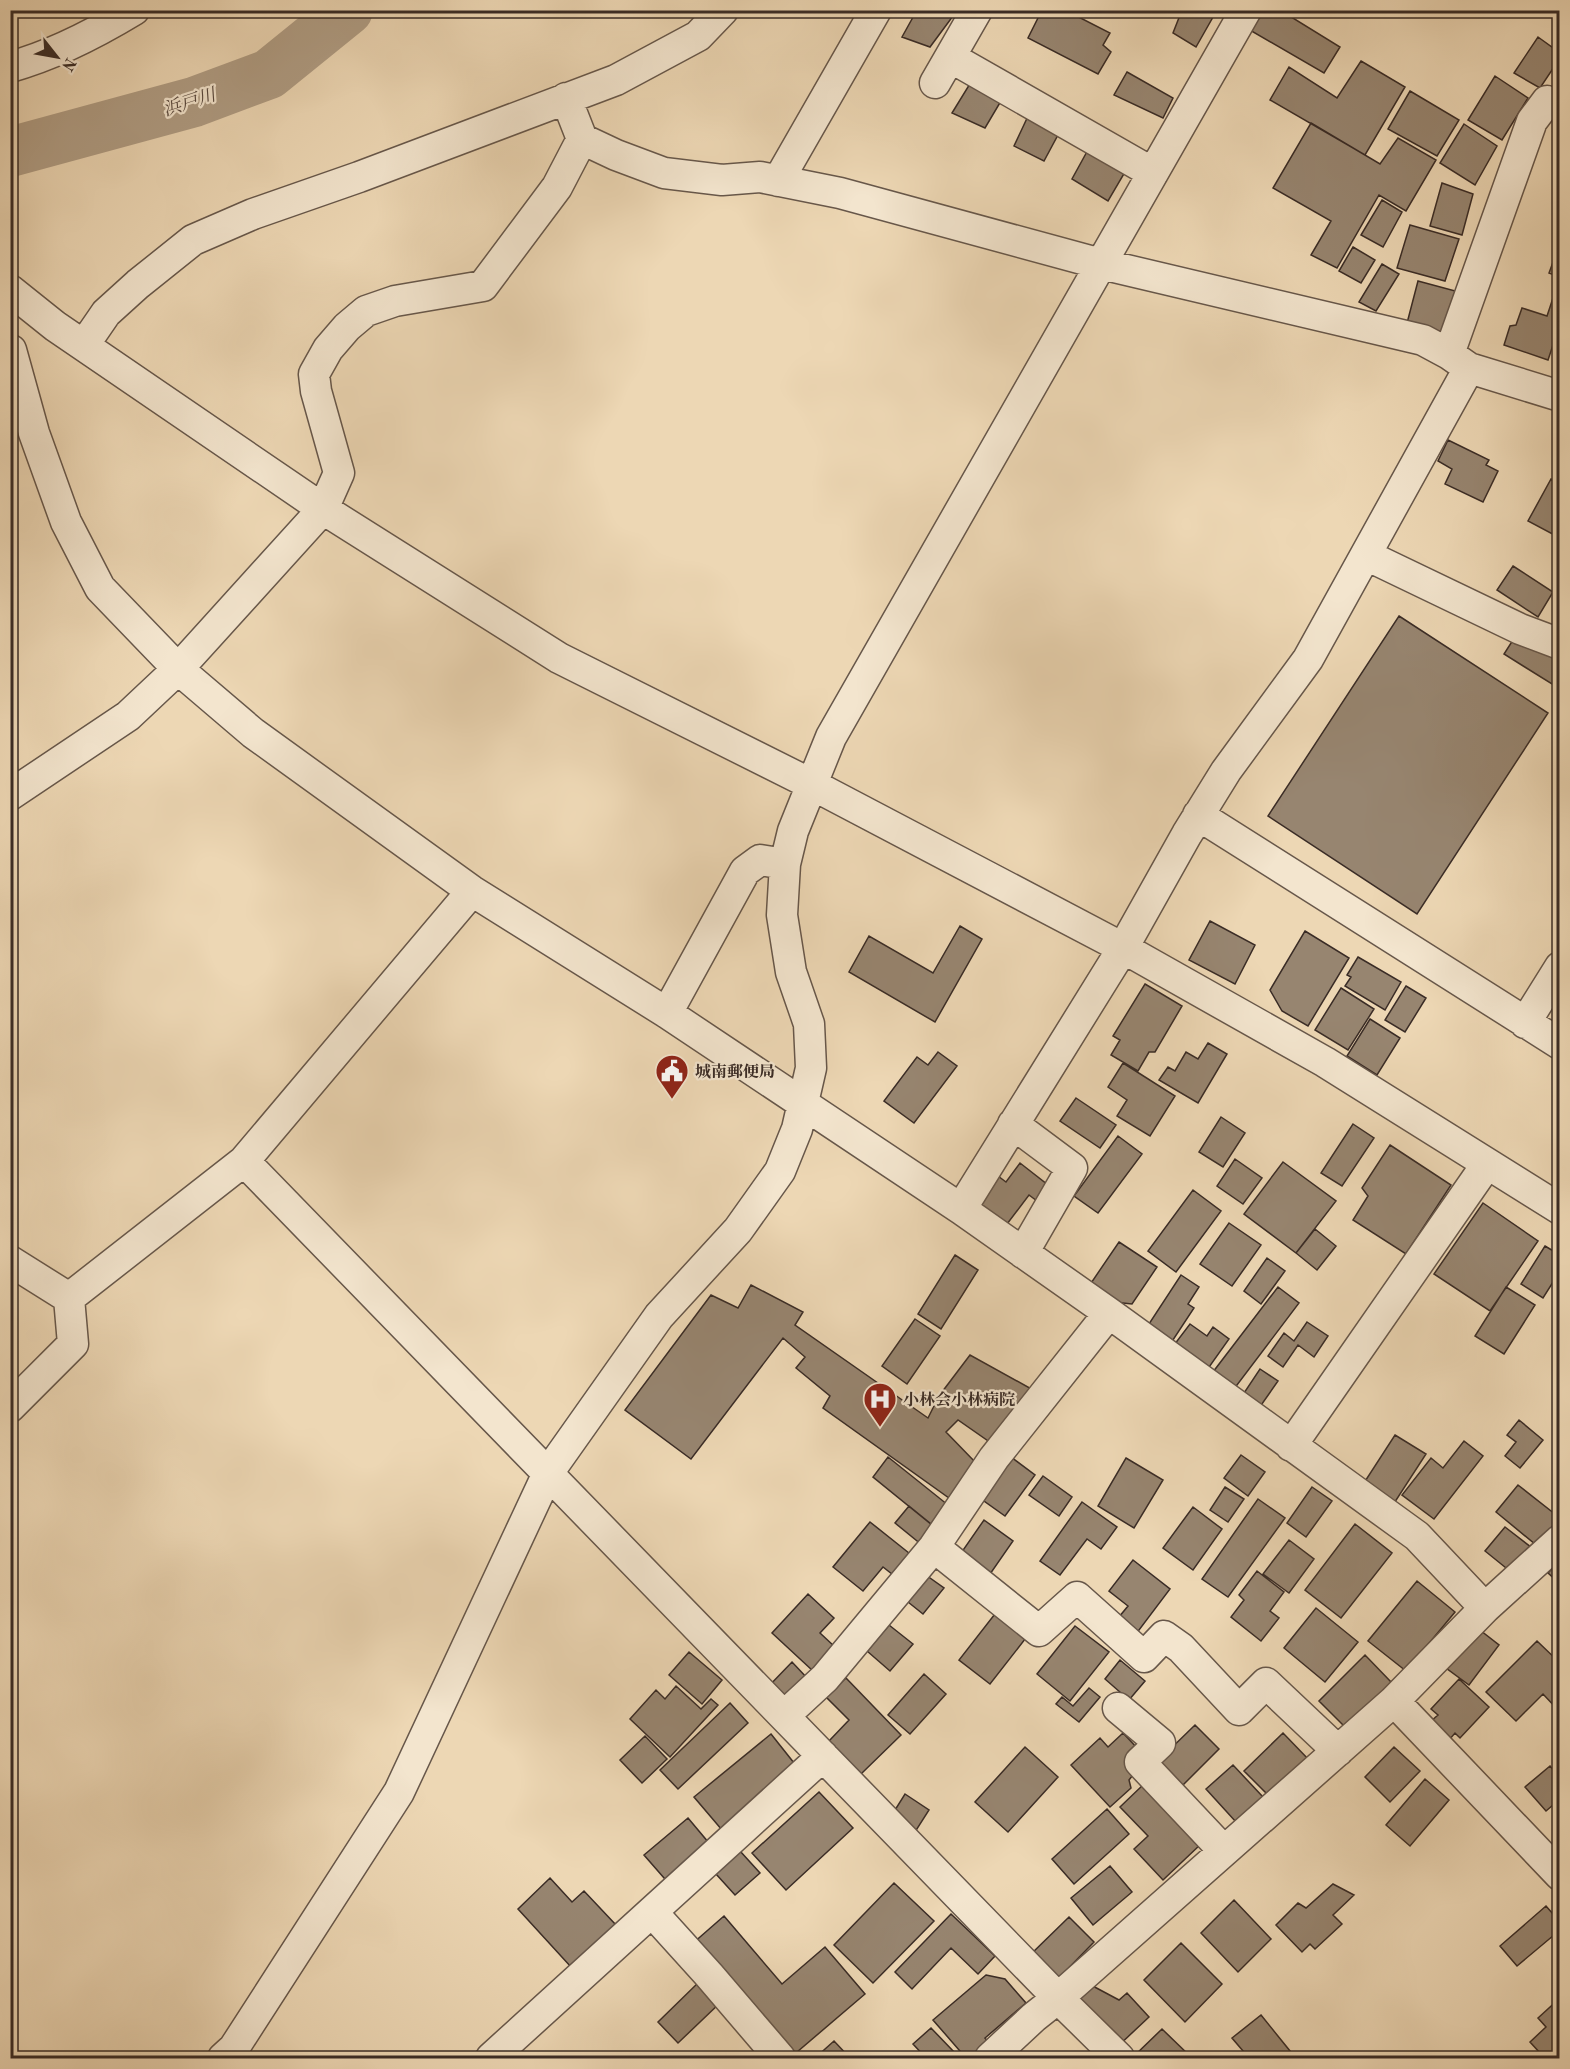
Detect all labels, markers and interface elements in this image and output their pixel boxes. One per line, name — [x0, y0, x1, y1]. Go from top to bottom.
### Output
north arrow — [27, 27, 87, 87]
text: N — [58, 54, 78, 74]
water label: 浜戸川 — [161, 84, 220, 120]
public building icon: 城南郵便局 — [654, 1053, 690, 1100]
place label: 城南郵便局 — [695, 1063, 775, 1081]
hospital icon: 小林会小林病院 — [862, 1381, 898, 1428]
place label: 小林会小林病院 — [903, 1391, 1015, 1409]

